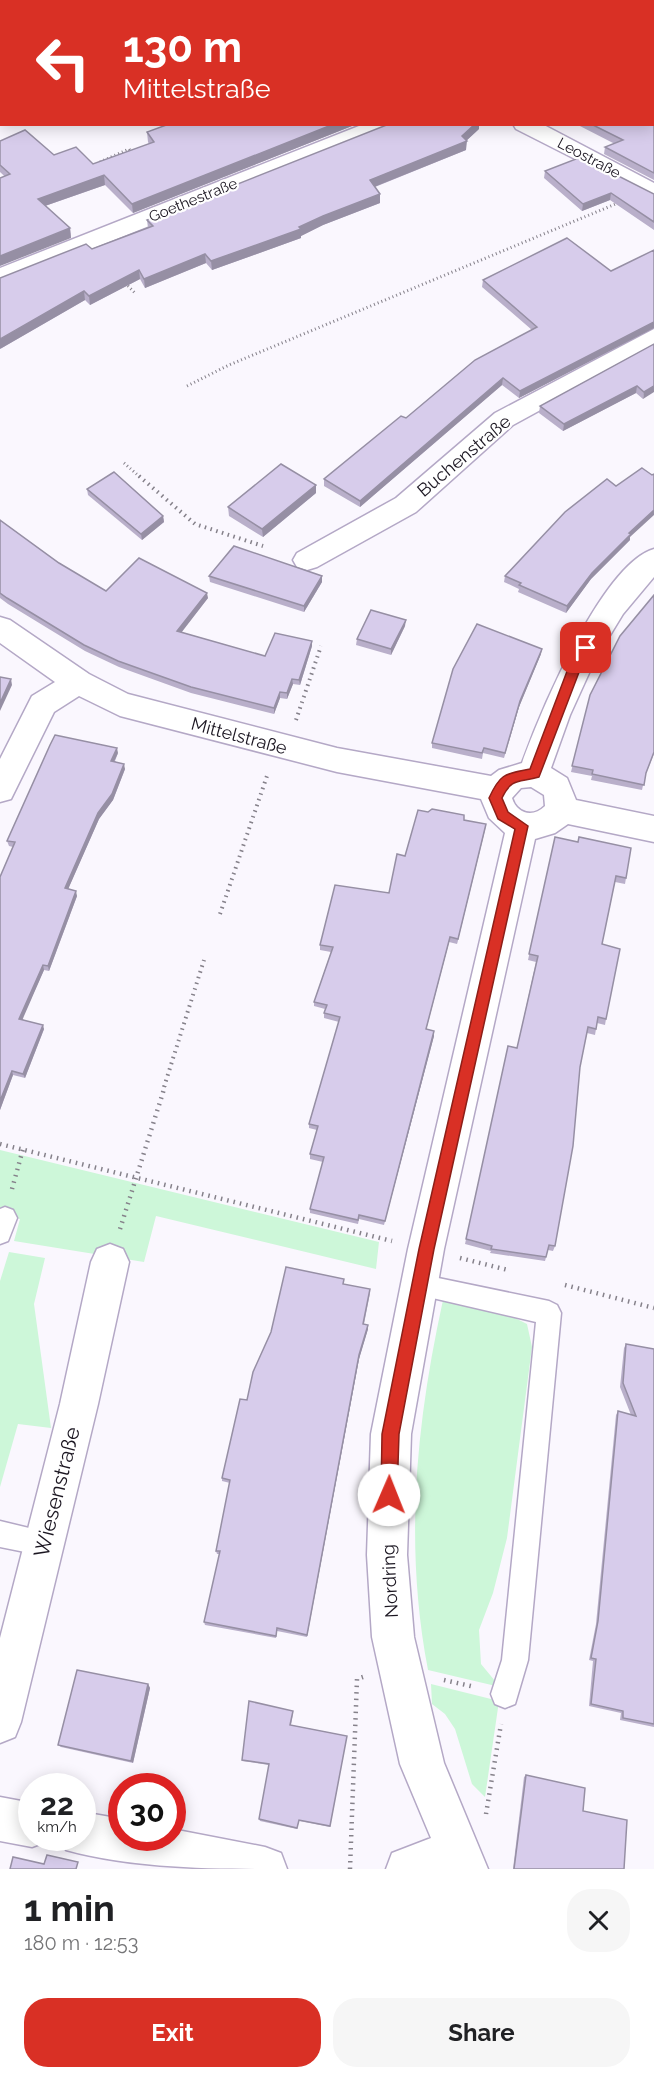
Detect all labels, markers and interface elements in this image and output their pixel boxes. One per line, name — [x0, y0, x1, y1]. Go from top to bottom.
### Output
text: 130 m — [123, 23, 242, 72]
icon: left — [24, 24, 102, 102]
text: Mittelstraße — [123, 73, 271, 104]
street label: Leostraße — [554, 134, 624, 182]
street label: Goethestraße — [146, 174, 240, 226]
street label: Buchenstraße — [413, 410, 515, 501]
pin — [560, 622, 611, 673]
icon: arrive — [569, 631, 602, 664]
street label: Mittelstraße — [189, 713, 290, 759]
street label: Wiesenstraße — [28, 1424, 85, 1560]
position arrow — [357, 1463, 421, 1527]
street label: Nordring — [377, 1544, 402, 1618]
speed limit sign: 30 — [108, 1773, 186, 1851]
text: 22 — [40, 1787, 74, 1822]
text: km/h — [37, 1818, 77, 1836]
text: 1 min — [24, 1887, 115, 1929]
button: close — [567, 1889, 630, 1952]
text: 180 m · 12:53 — [24, 1931, 138, 1955]
button: Exit — [24, 1998, 321, 2067]
button: Share — [333, 1998, 630, 2067]

